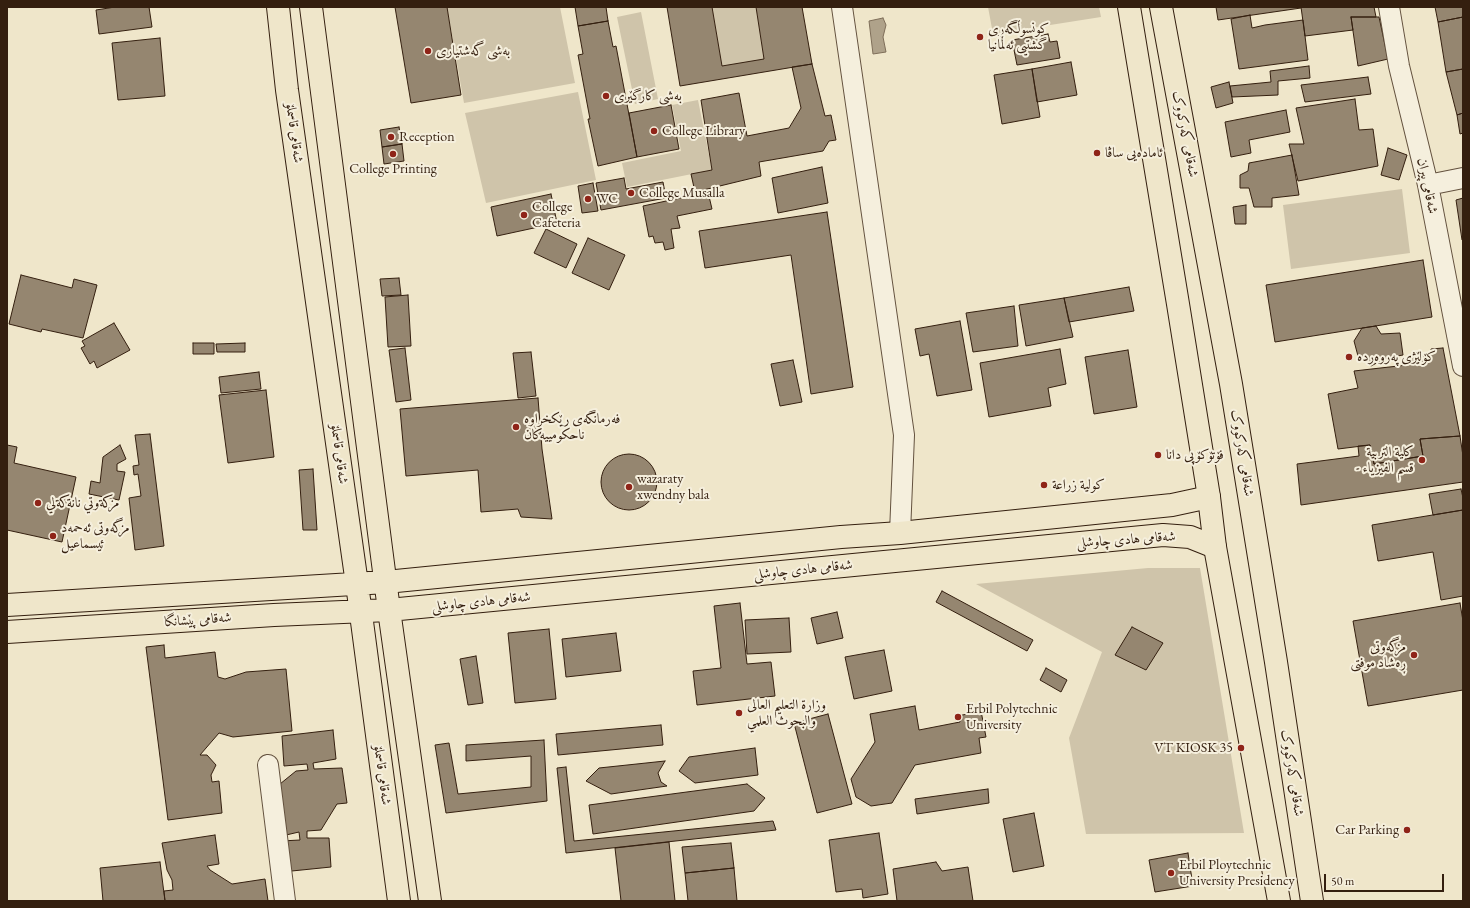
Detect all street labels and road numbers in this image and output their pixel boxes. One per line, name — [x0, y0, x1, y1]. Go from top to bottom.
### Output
street label: شەقامی کەرکووک — [1168, 89, 1202, 179]
street label: شەقامی قاسملۆ — [281, 102, 307, 164]
street label: شەقامی پیران — [1413, 156, 1441, 216]
street label: شەقامی کەرکووک — [1227, 408, 1257, 498]
street label: شەقامی قاسملۆ — [326, 423, 352, 485]
street label: شەقامی هادی چاوشلی — [1076, 528, 1176, 552]
street label: شەقامی هادی چاوشلی — [753, 556, 853, 584]
street label: شەقامی هادی چاوشلی — [431, 588, 531, 616]
street label: شەقامی پێشانگا — [164, 609, 232, 631]
street label: شەقامی کەرکووک — [1277, 728, 1307, 818]
street label: شەقامی قاسملۆ — [369, 744, 395, 806]

